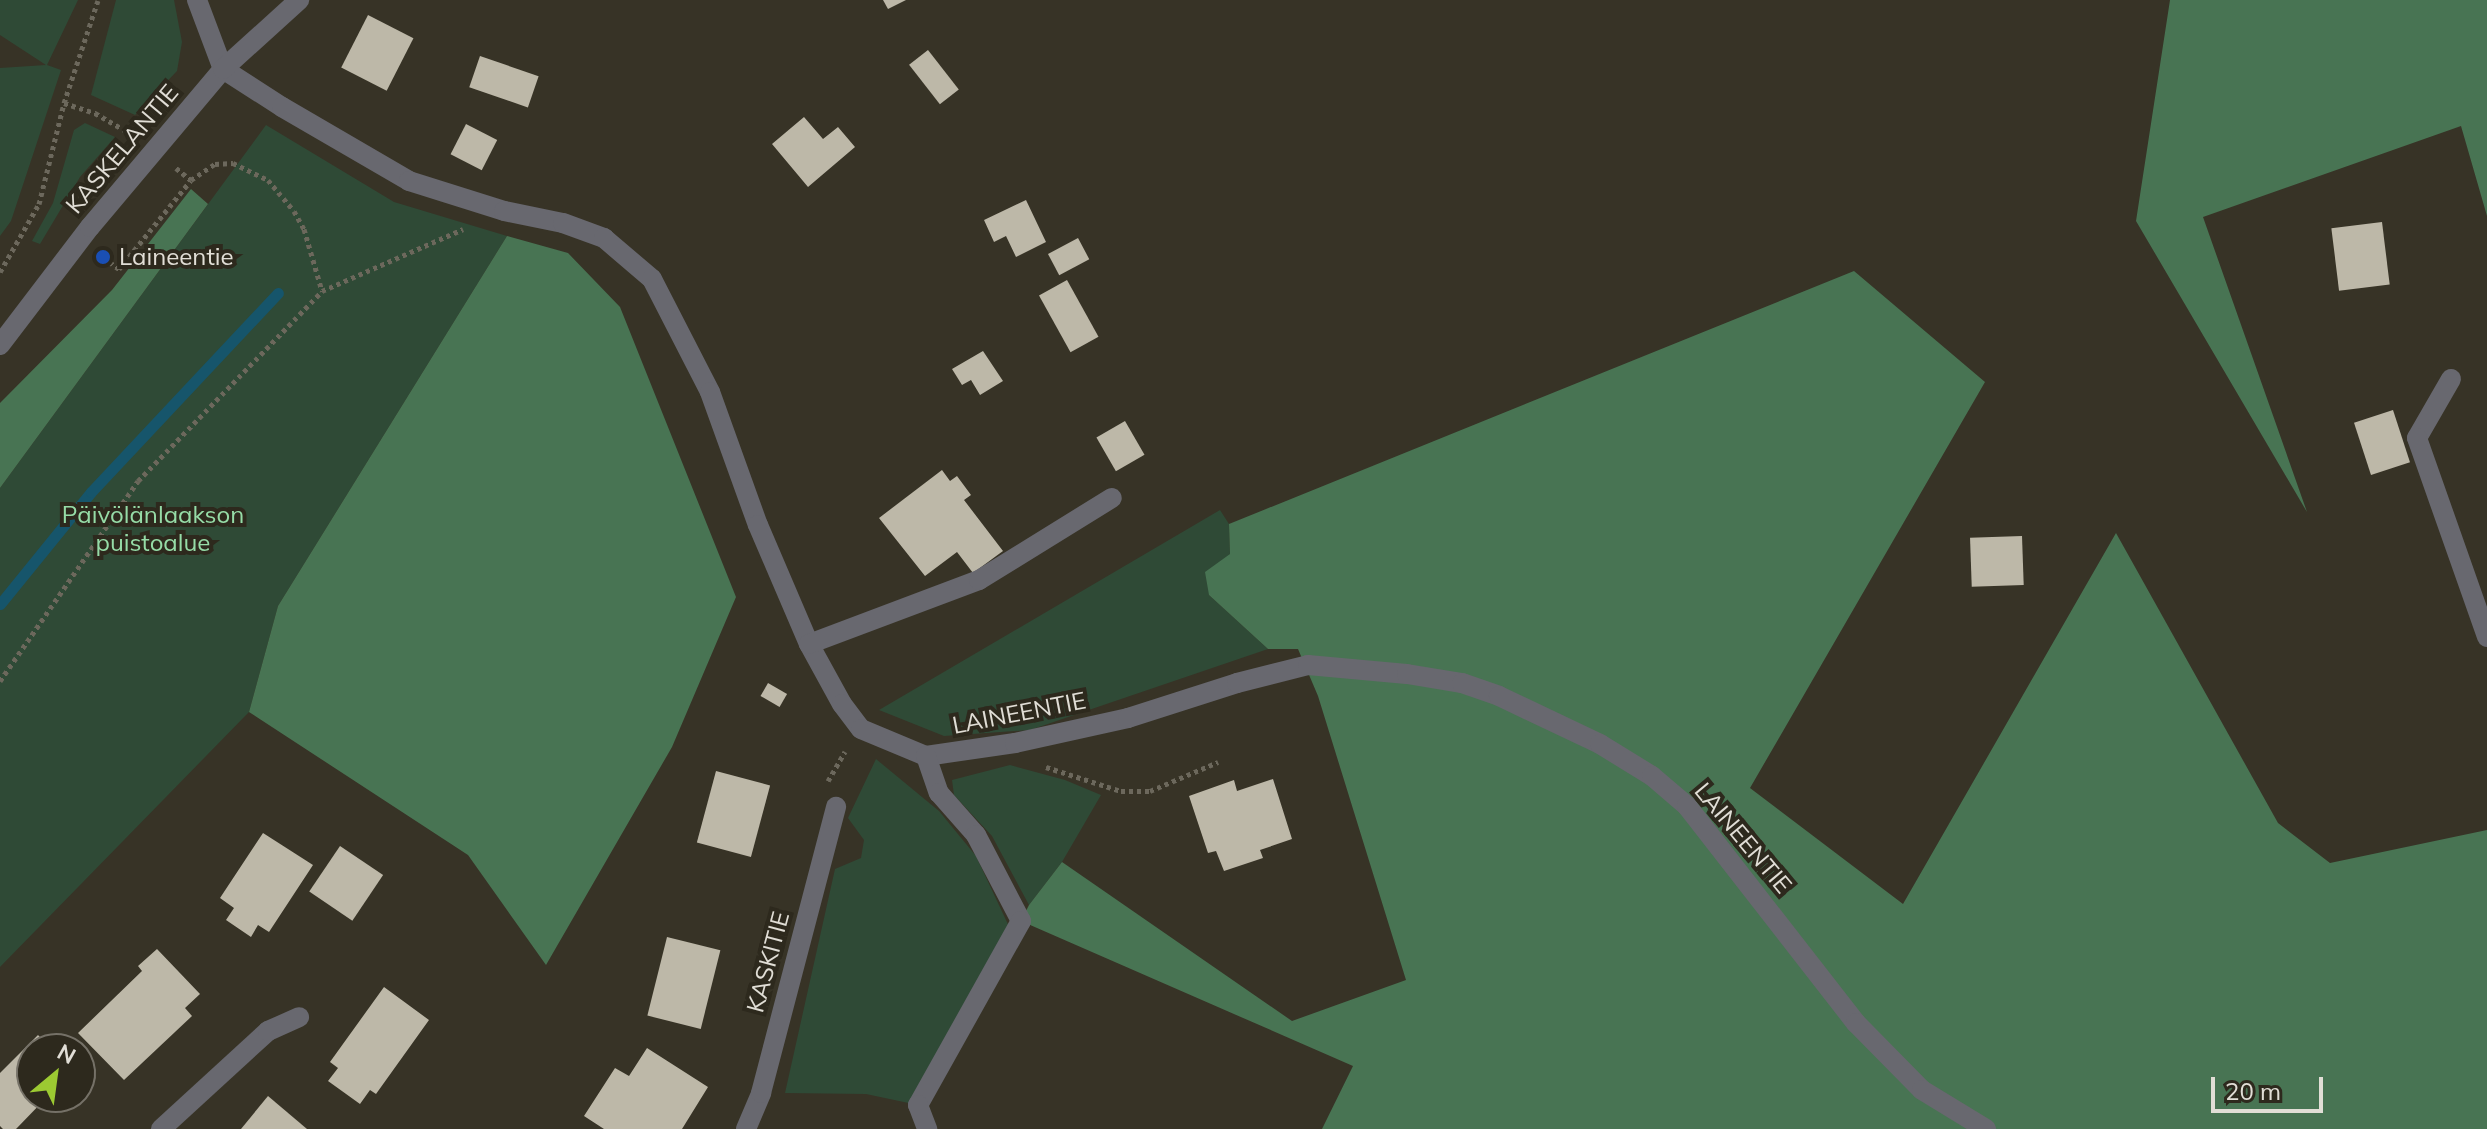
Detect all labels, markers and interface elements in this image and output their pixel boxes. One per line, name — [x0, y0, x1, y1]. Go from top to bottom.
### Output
street label: KASKELANTIE — [60, 79, 184, 219]
place label: Laineentie — [119, 243, 234, 271]
marker: Laineentie — [94, 248, 112, 266]
park label: Päivölänlaakson puistoalue — [62, 501, 244, 557]
street label: LAINEENTIE — [950, 686, 1088, 740]
street label: LAINEENTIE — [1688, 777, 1798, 899]
street label: KASKITIE — [741, 908, 795, 1016]
north arrow — [16, 1033, 96, 1113]
text: N — [53, 1037, 81, 1070]
scale bar — [2215, 1061, 2327, 1111]
text: 20 m — [2225, 1076, 2281, 1106]

